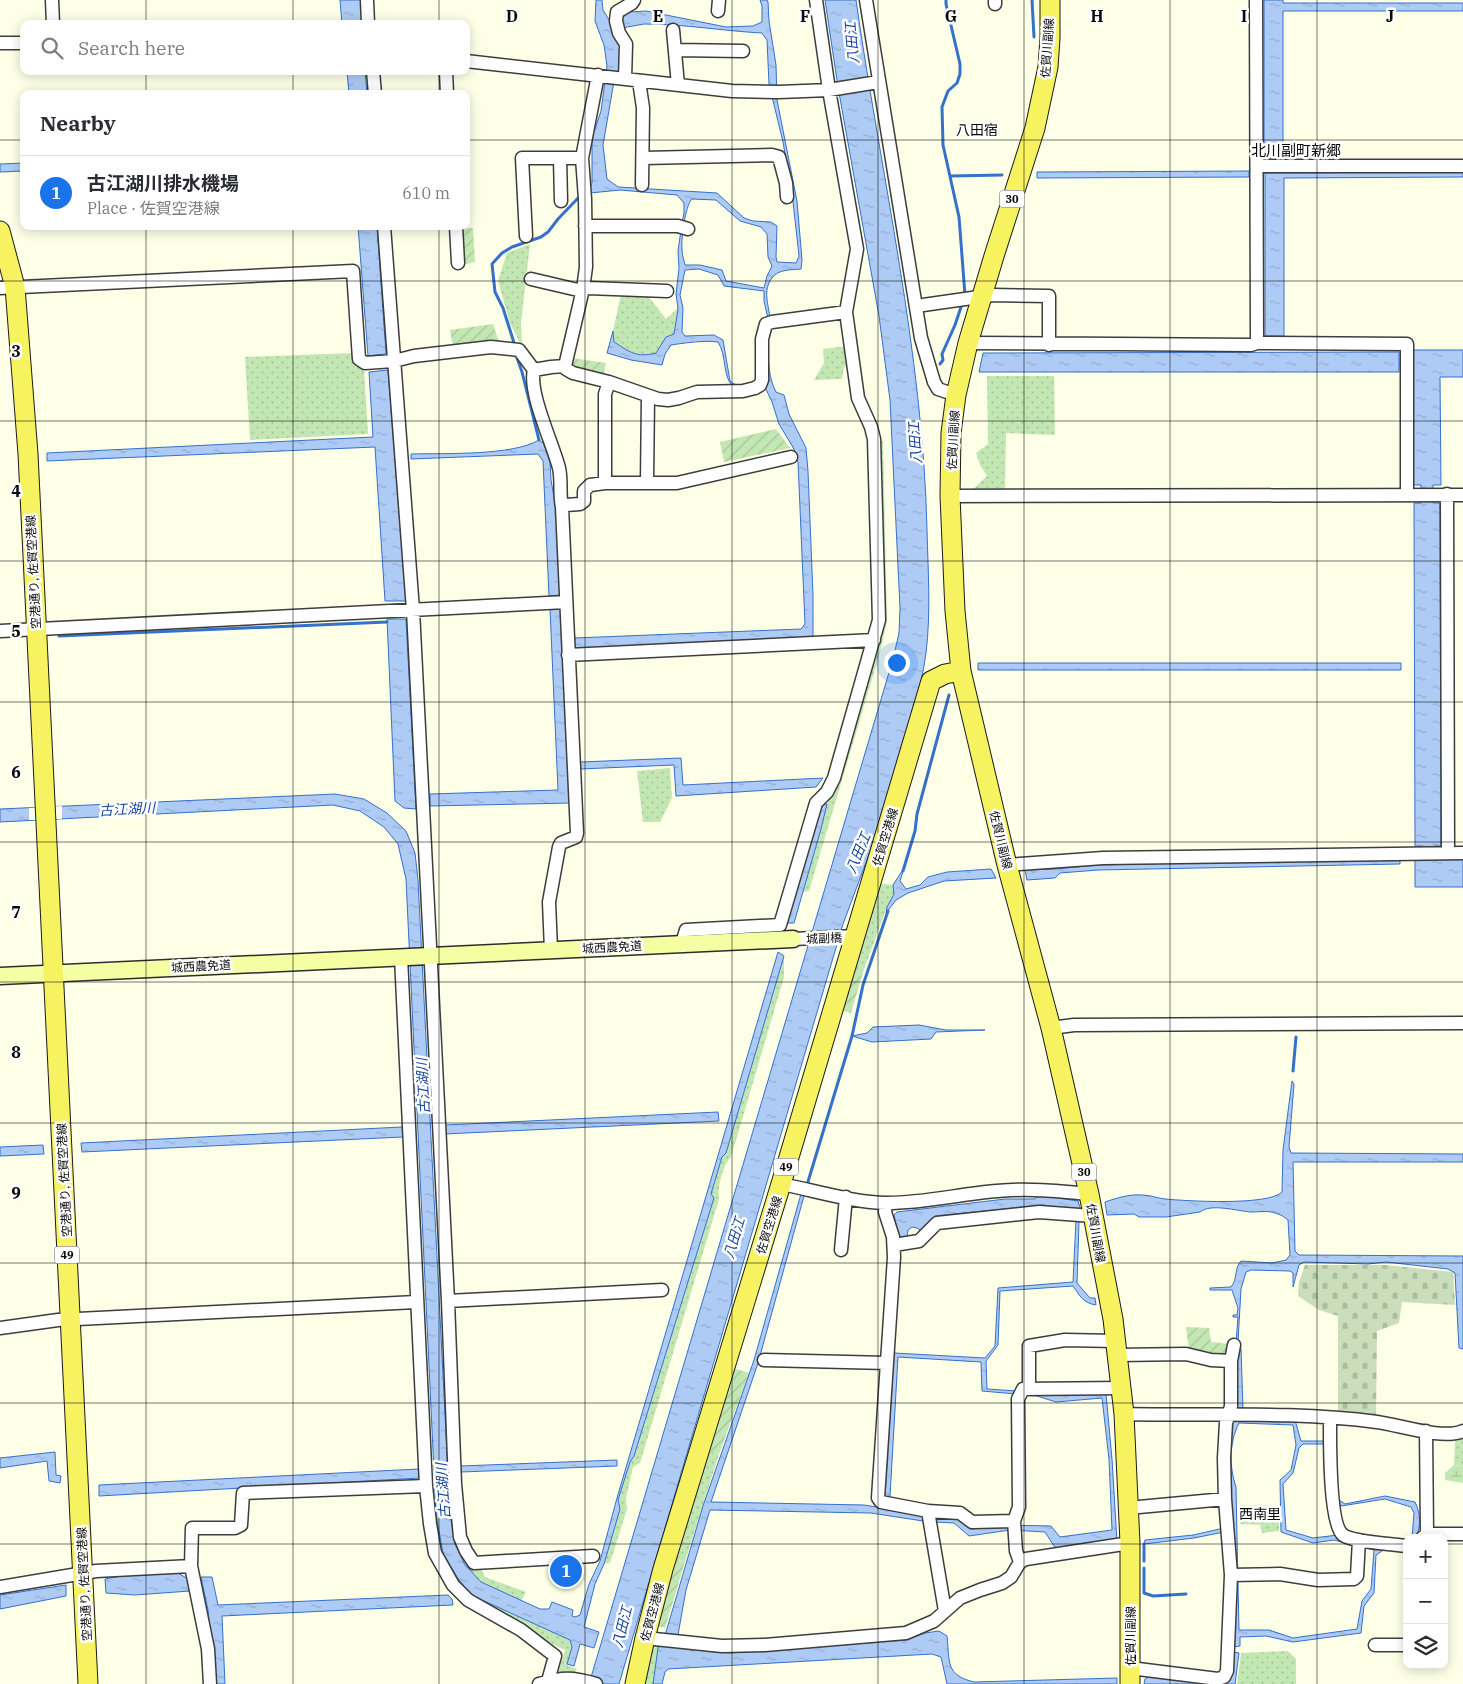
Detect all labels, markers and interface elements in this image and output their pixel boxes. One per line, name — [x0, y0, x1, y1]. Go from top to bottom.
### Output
text: D — [506, 6, 518, 26]
text: E — [653, 6, 663, 26]
text: F — [800, 6, 810, 26]
text: G — [945, 6, 957, 26]
text: H — [1091, 6, 1104, 26]
text: I — [1241, 6, 1247, 26]
text: J — [1386, 6, 1394, 26]
street label: 佐賀川副線 — [1037, 18, 1057, 78]
water label: 八田江 — [841, 19, 863, 65]
search box — [20, 20, 470, 75]
icon: search — [38, 34, 66, 62]
text: Search here — [78, 36, 185, 60]
text: Nearby — [40, 109, 116, 137]
district label: 八田宿 — [956, 121, 998, 139]
district label: 北川副町新郷 — [1251, 141, 1341, 160]
text: 古江湖川排水機場 — [87, 171, 239, 195]
text: 1 — [51, 183, 61, 203]
text: 610 m — [402, 183, 450, 203]
road number: 30 — [1000, 190, 1024, 208]
text: Place · 佐賀空港線 — [87, 198, 220, 218]
text: 3 — [11, 341, 21, 361]
street label: 佐賀川副線 — [944, 410, 962, 470]
water label: 八田江 — [904, 419, 925, 465]
text: 4 — [11, 481, 21, 501]
street label: 空港通り, 佐賀空港線 — [23, 515, 43, 629]
text: 5 — [11, 621, 21, 641]
your location — [884, 650, 910, 676]
text: 6 — [11, 762, 21, 782]
water label: 古江湖川 — [99, 798, 157, 819]
street label: 佐賀空港線 — [869, 806, 901, 868]
street label: 佐賀川副線 — [986, 809, 1016, 871]
water label: 八田江 — [842, 828, 875, 876]
text: 7 — [11, 902, 21, 922]
street label: 城副橋 — [806, 930, 842, 946]
street label: 城西農免道 — [582, 938, 642, 956]
street label: 城西農免道 — [171, 957, 231, 975]
text: 8 — [11, 1042, 21, 1062]
water label: 古江湖川 — [412, 1056, 433, 1114]
street label: 空港通り, 佐賀空港線 — [54, 1123, 74, 1237]
road number: 49 — [774, 1158, 798, 1176]
road number: 30 — [1072, 1164, 1096, 1180]
text: 9 — [11, 1183, 21, 1203]
street label: 佐賀空港線 — [753, 1194, 785, 1256]
street label: 佐賀川副線 — [1083, 1202, 1109, 1264]
water label: 八田江 — [719, 1213, 749, 1261]
road number: 49 — [54, 1246, 80, 1264]
water label: 古江湖川 — [432, 1460, 454, 1520]
district label: 西南里 — [1239, 1505, 1281, 1523]
street label: 空港通り, 佐賀空港線 — [74, 1527, 94, 1641]
map controls — [1403, 1534, 1448, 1669]
button: + — [1403, 1534, 1448, 1579]
pin: 1 — [550, 1552, 582, 1590]
button: − — [1403, 1579, 1448, 1624]
street label: 佐賀空港線 — [637, 1581, 667, 1643]
water label: 八田江 — [608, 1603, 636, 1650]
street label: 佐賀川副線 — [1123, 1606, 1138, 1666]
button: layers — [1403, 1624, 1448, 1669]

